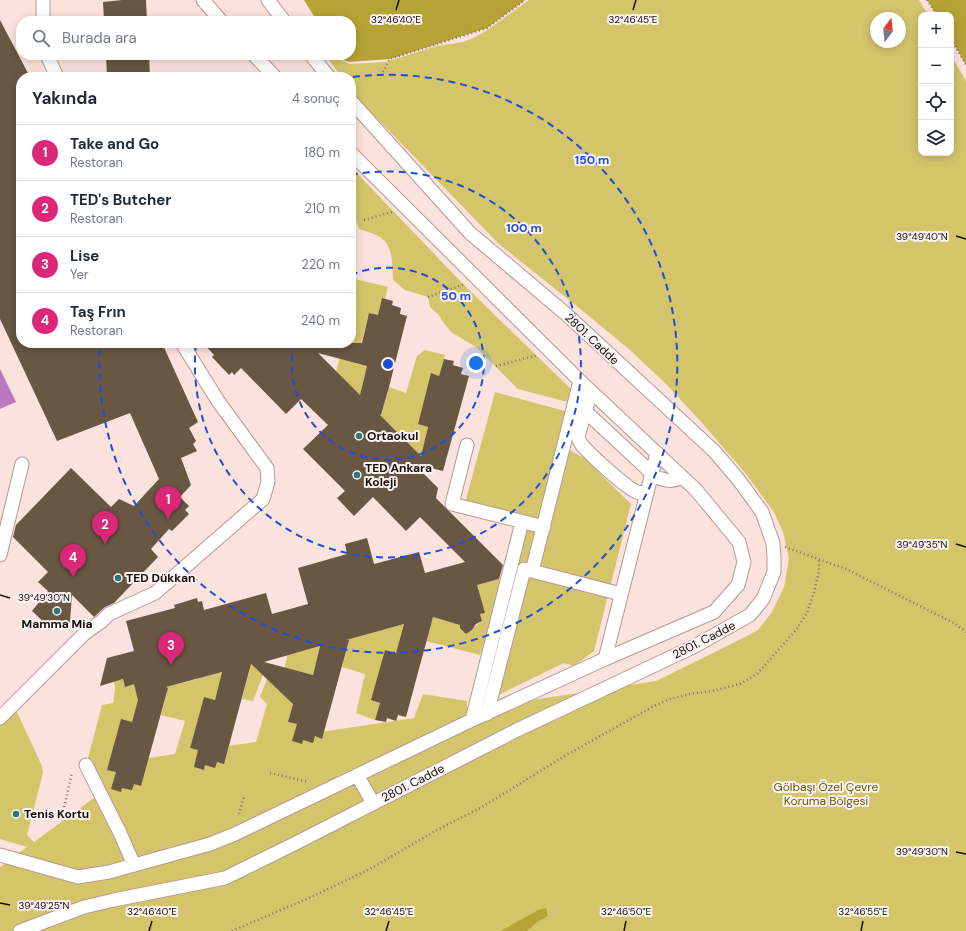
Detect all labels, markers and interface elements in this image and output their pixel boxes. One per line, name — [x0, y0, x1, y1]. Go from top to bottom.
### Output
north arrow — [870, 12, 906, 48]
map controls — [918, 12, 954, 156]
button: + — [918, 12, 954, 48]
text: 32°46'40"E — [371, 13, 421, 26]
text: 32°46'45"E — [608, 13, 658, 26]
search box — [16, 16, 356, 60]
icon: search — [30, 27, 52, 49]
text: Burada ara — [62, 28, 137, 48]
button: − — [918, 48, 954, 84]
button: locate — [918, 84, 954, 120]
text: Yakında — [32, 87, 97, 109]
text: 4 sonuç — [292, 90, 340, 107]
button: layers — [918, 120, 954, 156]
text: Take and Go — [70, 134, 159, 154]
text: 1 — [43, 144, 47, 161]
text: 180 m — [304, 144, 340, 161]
text: 150 m — [575, 152, 609, 168]
text: Restoran — [70, 154, 123, 171]
text: TED's Butcher — [70, 190, 171, 210]
text: 2 — [41, 200, 49, 217]
text: 210 m — [305, 200, 340, 217]
text: Restoran — [70, 210, 123, 227]
text: 100 m — [506, 220, 542, 236]
text: 39°49'40"N — [896, 230, 948, 243]
text: Lise — [70, 246, 99, 266]
text: 3 — [41, 256, 49, 273]
text: 220 m — [301, 256, 340, 273]
text: Yer — [70, 266, 89, 283]
text: 50 m — [441, 288, 471, 304]
text: Taş Frın — [70, 302, 126, 322]
street label: 2801. Cadde — [561, 310, 623, 368]
text: 4 — [41, 312, 49, 329]
text: 240 m — [301, 312, 340, 329]
text: Restoran — [70, 322, 123, 339]
your location — [466, 353, 486, 373]
centre of rings — [381, 357, 395, 371]
place label: Ortaokul — [367, 428, 418, 444]
marker: Ortaokul — [354, 431, 364, 441]
place label: TED Ankara Koleji — [365, 460, 432, 490]
marker: TED Ankara Koleji — [352, 470, 362, 480]
pin: 1 — [155, 486, 181, 519]
pin: 2 — [92, 511, 118, 544]
text: 39°49'35"N — [897, 538, 948, 551]
pin: 4 — [60, 544, 86, 577]
place label: TED Dükkan — [126, 570, 195, 586]
marker: TED Dükkan — [113, 573, 123, 583]
text: 39°49'30"N — [18, 591, 70, 604]
marker: Mamma Mia — [52, 606, 62, 616]
place label: Mamma Mia — [22, 616, 92, 632]
street label: 2801. Cadde — [670, 617, 738, 663]
pin: 3 — [158, 632, 184, 665]
street label: 2801. Cadde — [379, 760, 447, 806]
park label: Gölbaşı Özel Çevre Koruma Bölgesi — [774, 779, 879, 809]
place label: Tenis Kortu — [24, 806, 89, 822]
marker: Tenis Kortu — [11, 809, 21, 819]
text: 39°49'30"N — [896, 845, 948, 858]
text: 39°49'25"N — [19, 899, 69, 912]
text: 32°46'40"E — [127, 905, 177, 918]
text: 32°46'45"E — [364, 905, 414, 918]
text: 32°46'50"E — [601, 905, 651, 918]
text: 32°46'55"E — [838, 905, 888, 918]

